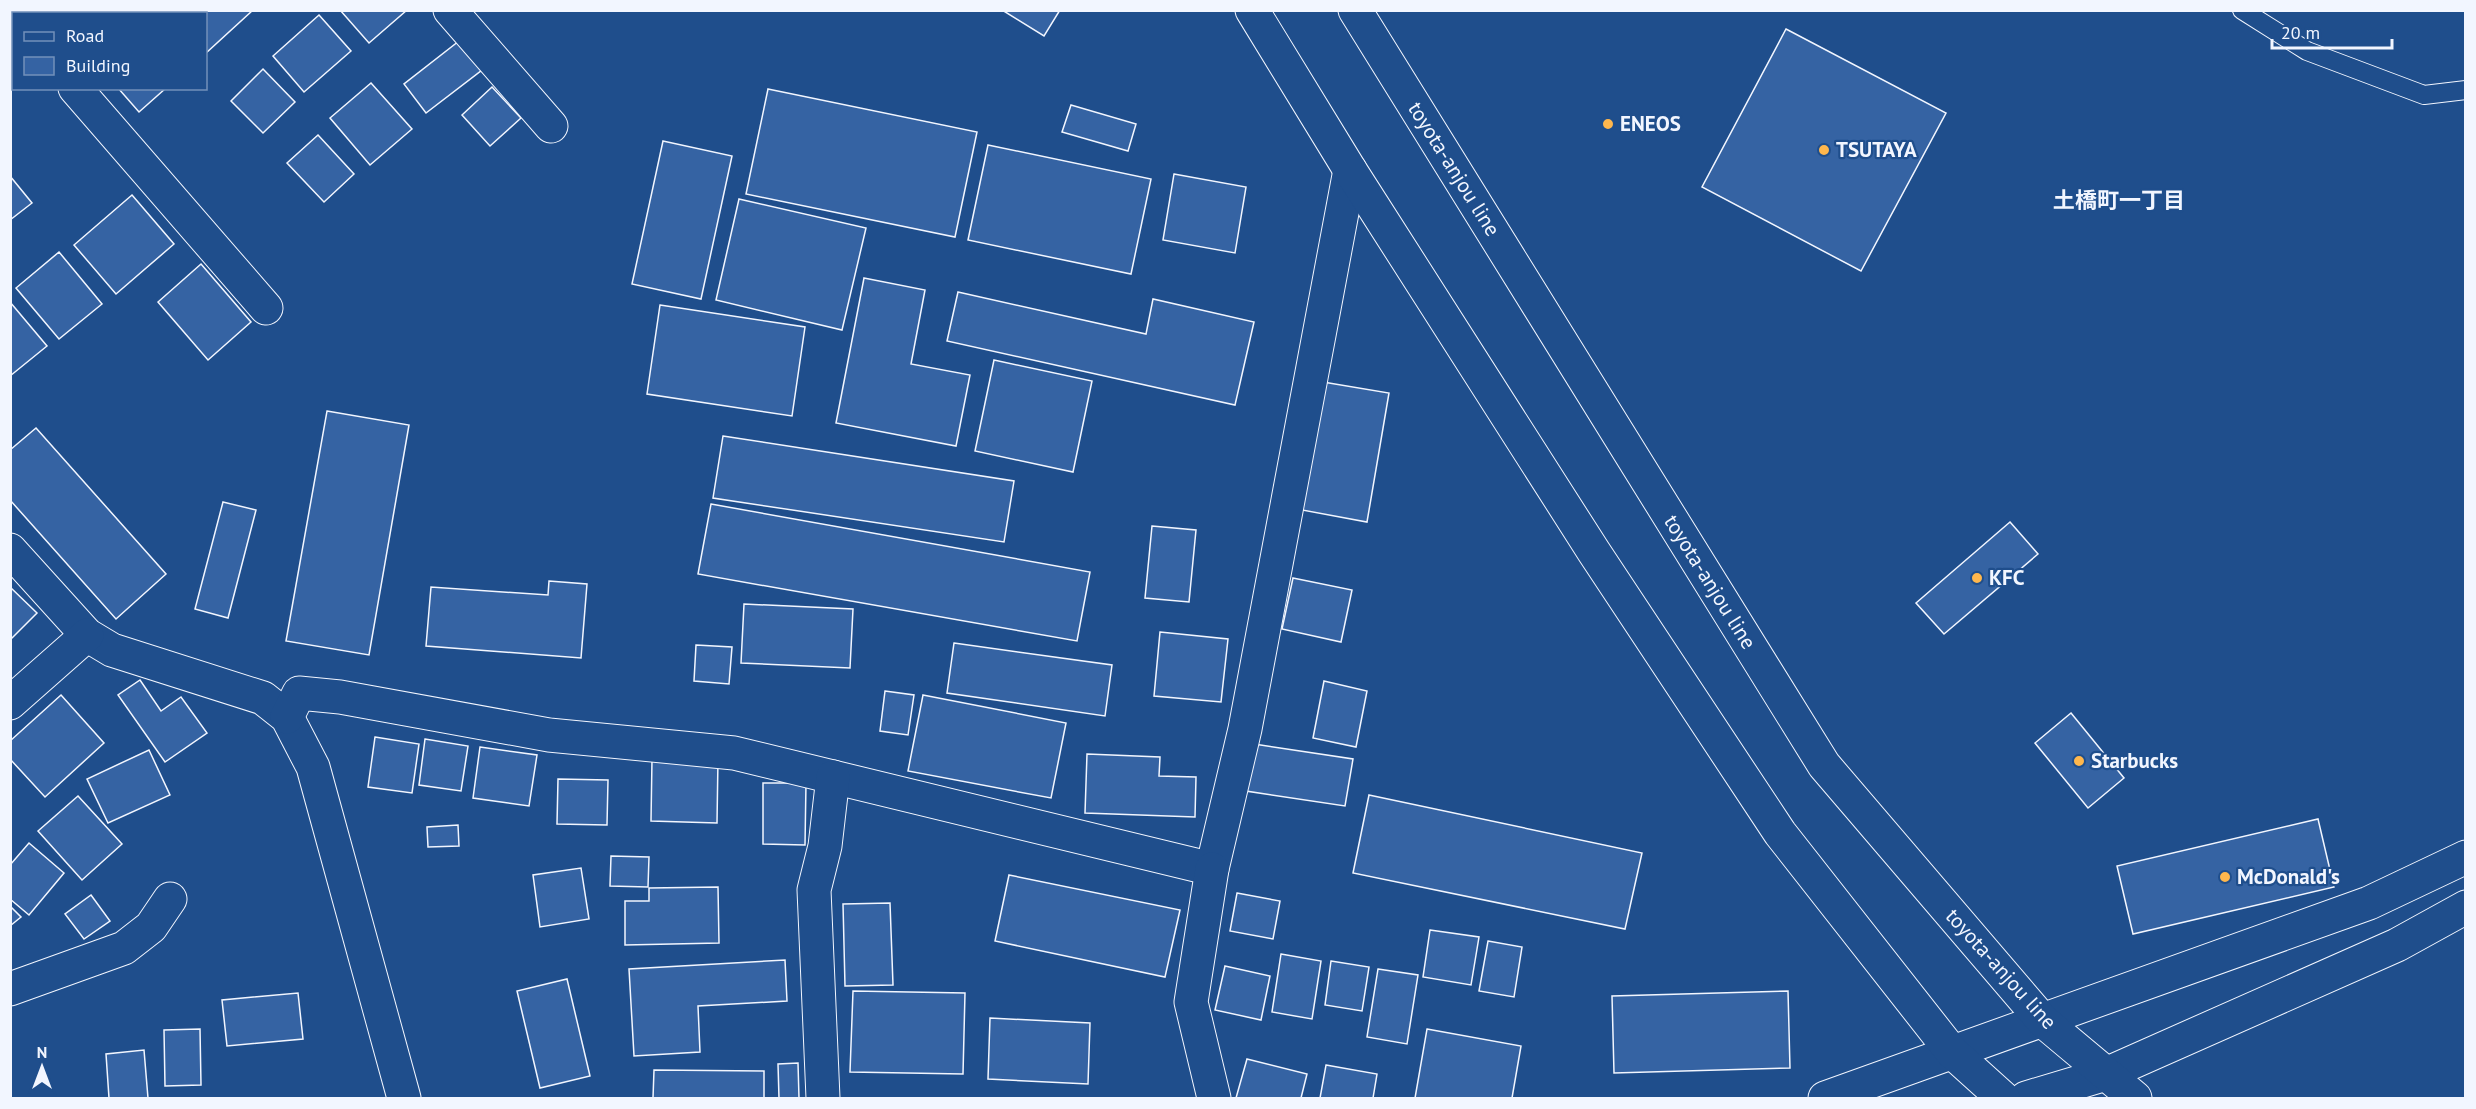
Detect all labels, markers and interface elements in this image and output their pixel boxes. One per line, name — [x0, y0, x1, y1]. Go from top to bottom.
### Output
legend — [12, 12, 207, 90]
scale bar — [2272, 12, 2392, 50]
text: 20 m — [2281, 21, 2320, 44]
text: Road — [66, 24, 104, 47]
text: Building — [66, 54, 130, 77]
street label: toyota-anjou line — [1402, 97, 1507, 241]
place label: ENEOS — [1620, 110, 1681, 137]
marker: ENEOS — [1601, 117, 1615, 131]
place label: TSUTAYA — [1836, 136, 1917, 163]
marker: TSUTAYA — [1817, 143, 1831, 157]
district label: 土橋町一丁目 — [2053, 186, 2185, 214]
street label: toyota-anjou line — [1658, 510, 1763, 654]
place label: KFC — [1989, 564, 2025, 591]
marker: KFC — [1970, 571, 1984, 585]
place label: Starbucks — [2091, 747, 2178, 774]
marker: Starbucks — [2072, 754, 2086, 768]
place label: McDonald's — [2237, 863, 2340, 890]
marker: McDonald's — [2218, 870, 2232, 884]
street label: toyota-anjou line — [1940, 903, 2063, 1035]
north arrow — [12, 1037, 72, 1097]
text: N — [37, 1042, 47, 1062]

